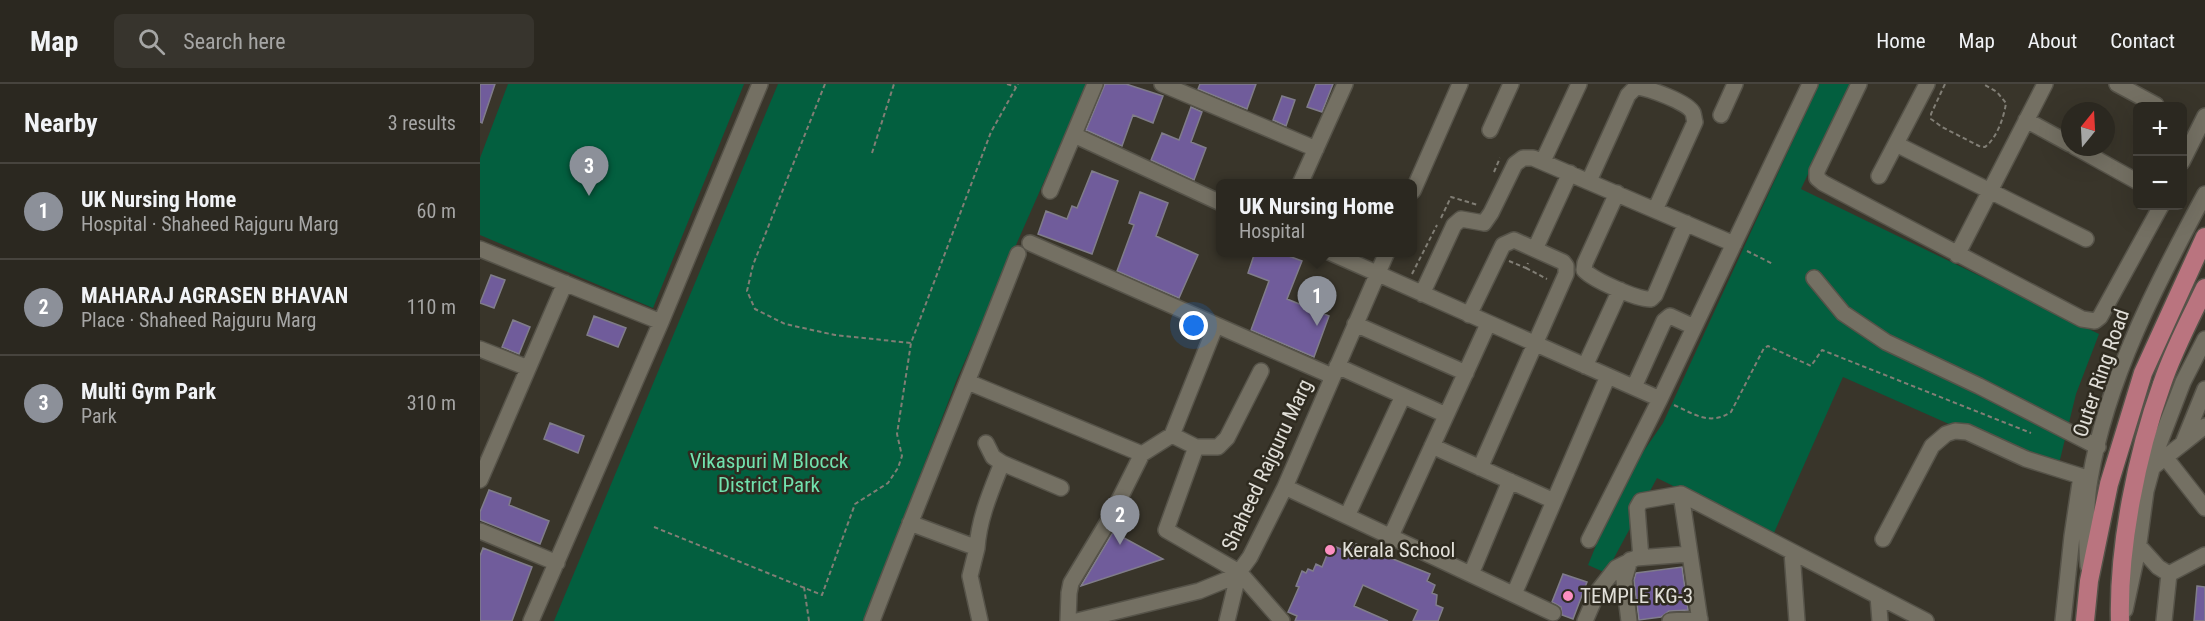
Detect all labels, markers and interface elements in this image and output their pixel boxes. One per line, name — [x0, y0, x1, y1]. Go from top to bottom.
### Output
search box — [114, 14, 534, 68]
text: Map — [30, 25, 78, 58]
icon: search — [135, 25, 168, 58]
text: Search here — [183, 29, 286, 54]
text: Home — [1876, 29, 1926, 53]
text: Map — [1959, 29, 1995, 53]
text: About — [2028, 29, 2077, 53]
text: Contact — [2110, 29, 2175, 53]
north arrow — [2061, 102, 2115, 156]
map controls — [2133, 102, 2187, 210]
button: + — [2133, 102, 2187, 156]
text: Nearby — [24, 108, 98, 138]
text: 3 results — [388, 111, 456, 135]
pin: 3 — [570, 147, 608, 196]
button: − — [2133, 156, 2187, 210]
popup — [1216, 179, 1417, 257]
text: UK Nursing Home — [81, 187, 236, 212]
text: UK Nursing Home — [1239, 194, 1394, 219]
text: 1 — [38, 199, 49, 223]
text: 60 m — [417, 199, 456, 223]
text: Hospital · Shaheed Rajguru Marg — [81, 212, 339, 236]
text: Hospital — [1239, 219, 1305, 243]
pin: 1 — [1298, 276, 1336, 326]
text: MAHARAJ AGRASEN BHAVAN — [81, 283, 348, 308]
text: 2 — [38, 295, 49, 319]
text: 110 m — [407, 295, 456, 319]
street label: Outer Ring Road — [2068, 306, 2134, 440]
text: Place · Shaheed Rajguru Marg — [81, 308, 316, 332]
your location — [1179, 311, 1208, 340]
street label: Shaheed Rajguru Marg — [1217, 375, 1317, 555]
text: Multi Gym Park — [81, 379, 216, 404]
text: 3 — [38, 391, 49, 415]
text: 310 m — [407, 391, 456, 415]
text: Park — [81, 404, 117, 428]
park label: Vikaspuri M Blocck District Park — [690, 449, 849, 497]
pin: 2 — [1100, 496, 1140, 545]
place label: Kerala School — [1342, 538, 1455, 562]
marker: Kerala School — [1323, 543, 1337, 557]
place label: TEMPLE KG-3 — [1580, 584, 1693, 608]
marker: TEMPLE KG-3 — [1561, 589, 1575, 603]

